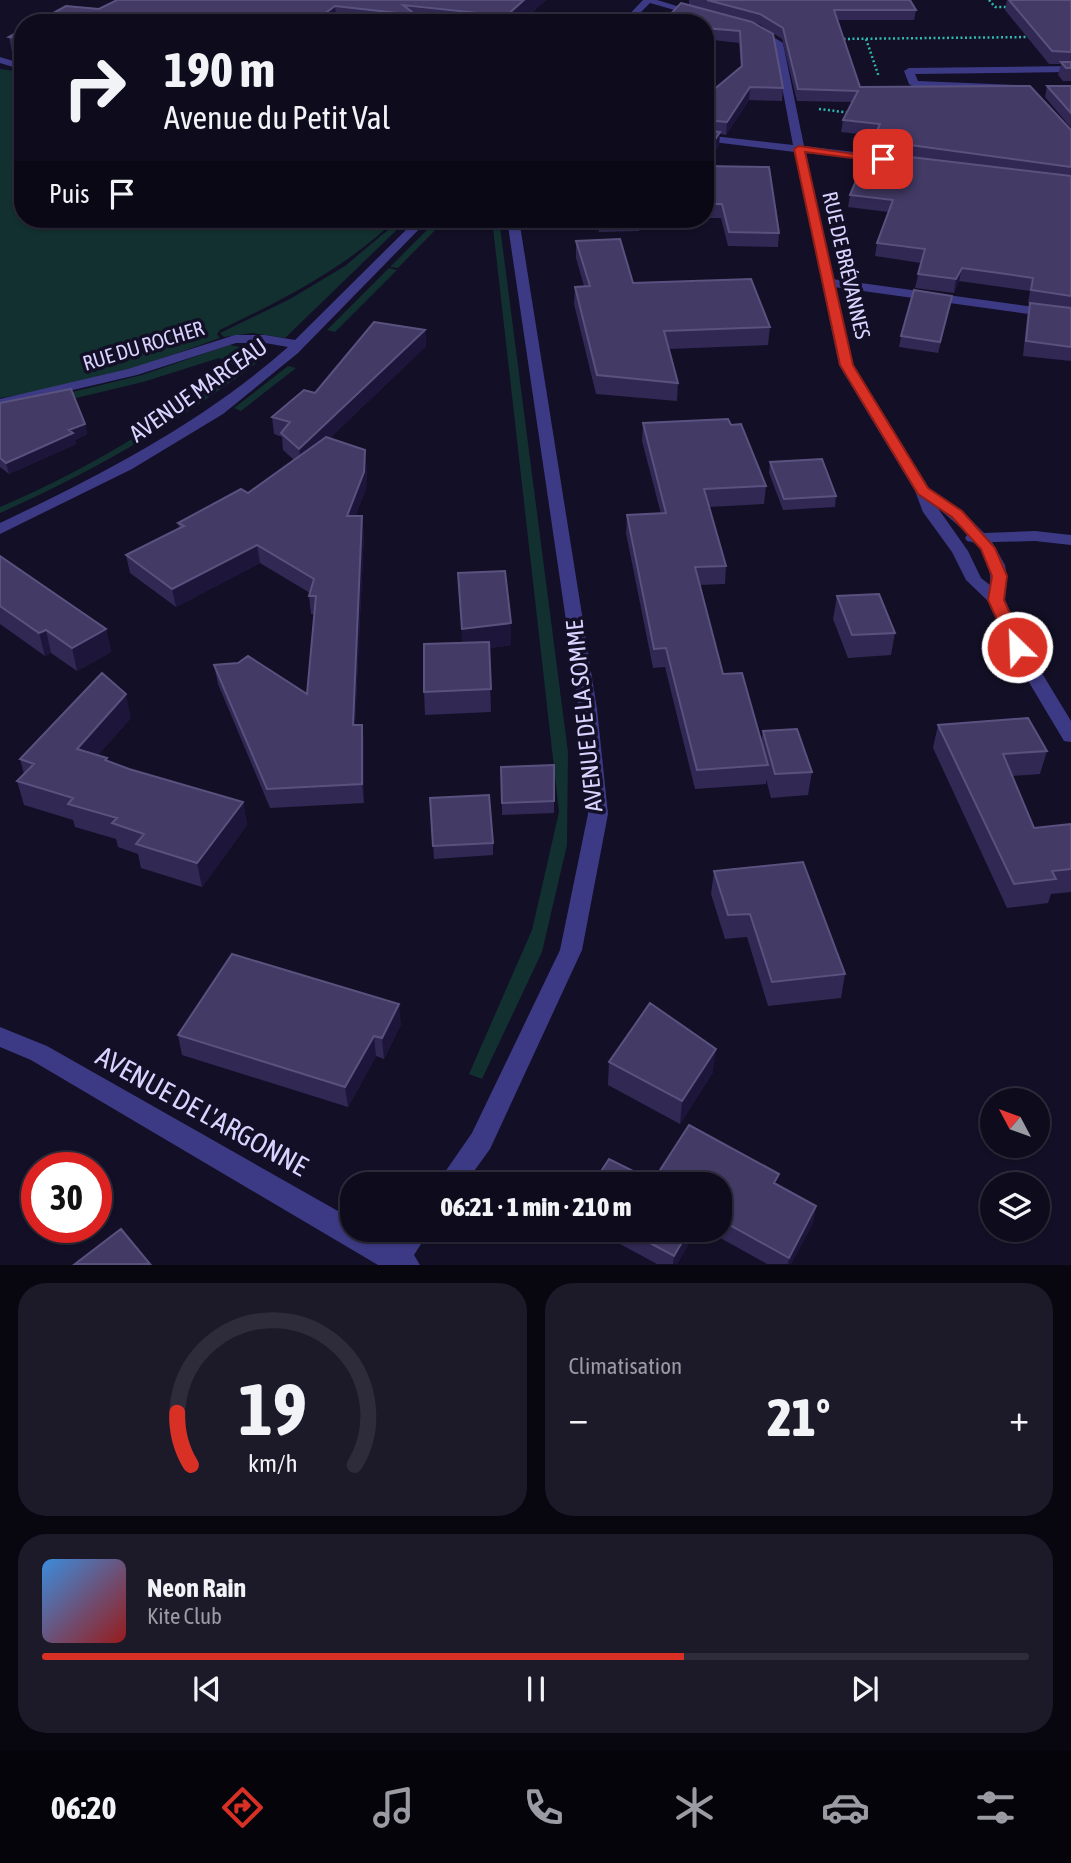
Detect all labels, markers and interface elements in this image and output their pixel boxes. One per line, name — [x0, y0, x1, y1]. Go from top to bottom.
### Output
text: 190 m — [164, 41, 275, 97]
icon: right — [49, 42, 140, 133]
text: Avenue du Petit Val — [164, 99, 390, 136]
pin — [853, 129, 913, 189]
icon: arrive — [864, 140, 902, 178]
icon: arrive — [103, 175, 141, 213]
text: Puis — [49, 179, 89, 209]
street label: RUE DE BRÉVANNES — [818, 189, 876, 341]
street label: RUE DU ROCHER — [80, 315, 207, 375]
street label: AVENUE MARCEAU — [124, 333, 272, 447]
position arrow — [980, 610, 1054, 684]
street label: AVENUE DE LA SOMME — [560, 619, 608, 813]
street label: AVENUE DE L'ARGONNE — [91, 1040, 313, 1182]
north arrow — [980, 1088, 1050, 1158]
map controls — [980, 1088, 1050, 1242]
speed limit sign: 30 — [21, 1152, 112, 1243]
button: layers — [980, 1172, 1050, 1242]
text: 06:21 · 1 min · 210 m — [441, 1192, 631, 1222]
text: Climatisation — [569, 1353, 682, 1379]
text: 19 — [238, 1368, 306, 1451]
text: 21° — [767, 1387, 830, 1447]
text: − — [569, 1396, 588, 1439]
text: + — [1009, 1396, 1029, 1439]
text: km/h — [247, 1449, 297, 1477]
text: Neon Rain — [147, 1573, 246, 1603]
text: Kite Club — [147, 1603, 222, 1629]
icon: previous — [188, 1670, 226, 1708]
icon: pause — [517, 1670, 555, 1708]
icon: next — [846, 1670, 884, 1708]
icon: directions — [218, 1783, 267, 1832]
icon: music — [369, 1783, 418, 1832]
icon: phone — [519, 1783, 568, 1832]
icon: climate — [670, 1783, 719, 1832]
icon: car — [821, 1783, 870, 1832]
icon: filters — [971, 1783, 1020, 1832]
text: 06:20 — [51, 1789, 117, 1826]

